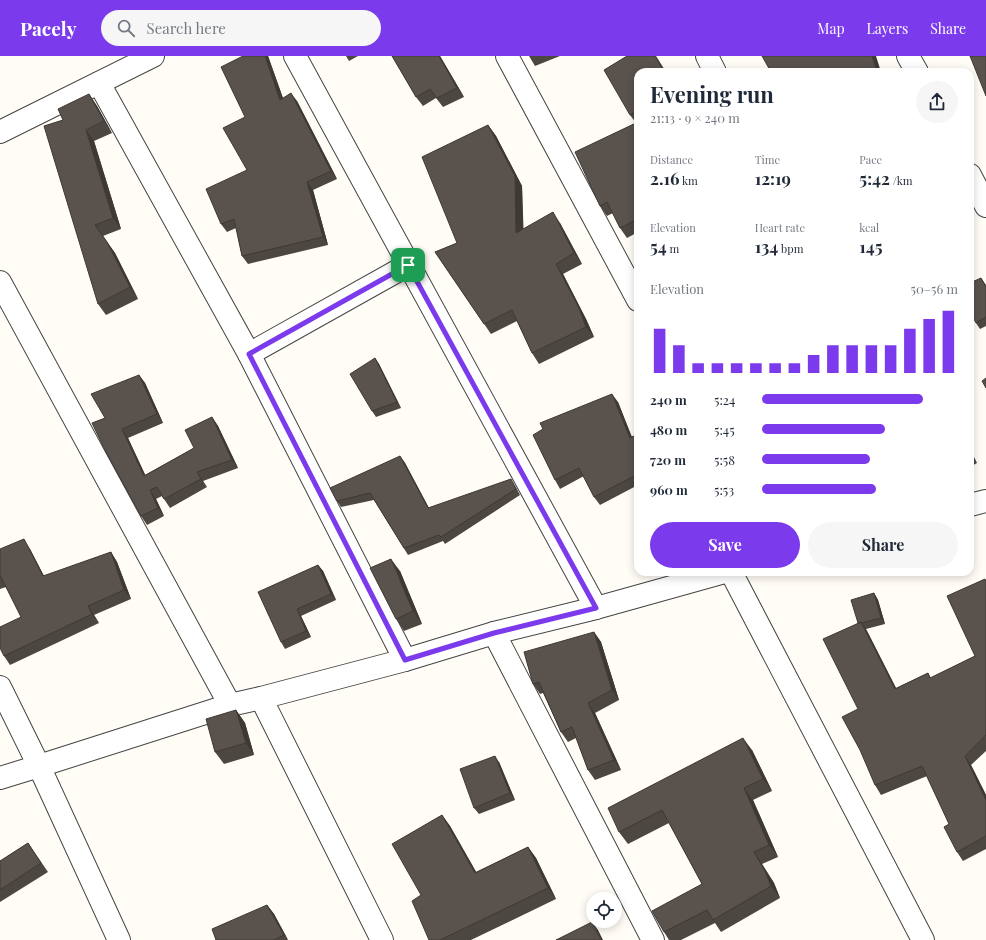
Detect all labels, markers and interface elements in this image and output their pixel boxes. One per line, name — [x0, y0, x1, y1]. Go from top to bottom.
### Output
search box — [101, 10, 381, 46]
text: Pacely — [20, 15, 77, 41]
icon: search — [115, 17, 137, 39]
text: Search here — [147, 18, 226, 38]
text: Map — [817, 19, 845, 38]
text: Layers — [867, 19, 908, 38]
text: Share — [930, 19, 966, 38]
text: Evening run — [650, 79, 774, 109]
button: share — [916, 81, 958, 123]
text: 21:13 · 9 × 240 m — [650, 109, 740, 126]
text: Distance — [650, 152, 693, 167]
text: Time — [755, 152, 780, 167]
text: Pace — [859, 152, 882, 167]
text: 2.16 — [650, 167, 680, 189]
text: 12:19 — [755, 167, 791, 189]
text: 5:42 — [859, 167, 890, 189]
text: km — [680, 173, 698, 188]
text: /km — [890, 173, 913, 188]
text: Elevation — [650, 220, 696, 235]
text: Heart rate — [755, 220, 805, 235]
text: kcal — [859, 220, 879, 235]
text: 54 — [650, 235, 667, 257]
text: 134 — [755, 235, 778, 257]
text: 145 — [859, 235, 883, 257]
text: m — [667, 241, 679, 256]
text: bpm — [778, 241, 803, 256]
pin — [391, 248, 425, 282]
icon: arrive — [397, 254, 419, 276]
text: Elevation — [650, 280, 704, 297]
text: 50–56 m — [910, 280, 958, 297]
text: 240 m — [650, 391, 687, 408]
text: 5:24 — [714, 391, 736, 408]
text: 480 m — [650, 421, 687, 438]
text: 5:45 — [714, 421, 735, 438]
text: 720 m — [650, 451, 686, 468]
text: 5:58 — [714, 451, 735, 468]
text: 960 m — [650, 481, 688, 498]
text: 5:53 — [714, 481, 734, 498]
button: Save — [650, 522, 800, 568]
button: Share — [808, 522, 958, 568]
map controls — [586, 892, 622, 928]
button: locate — [586, 892, 622, 928]

